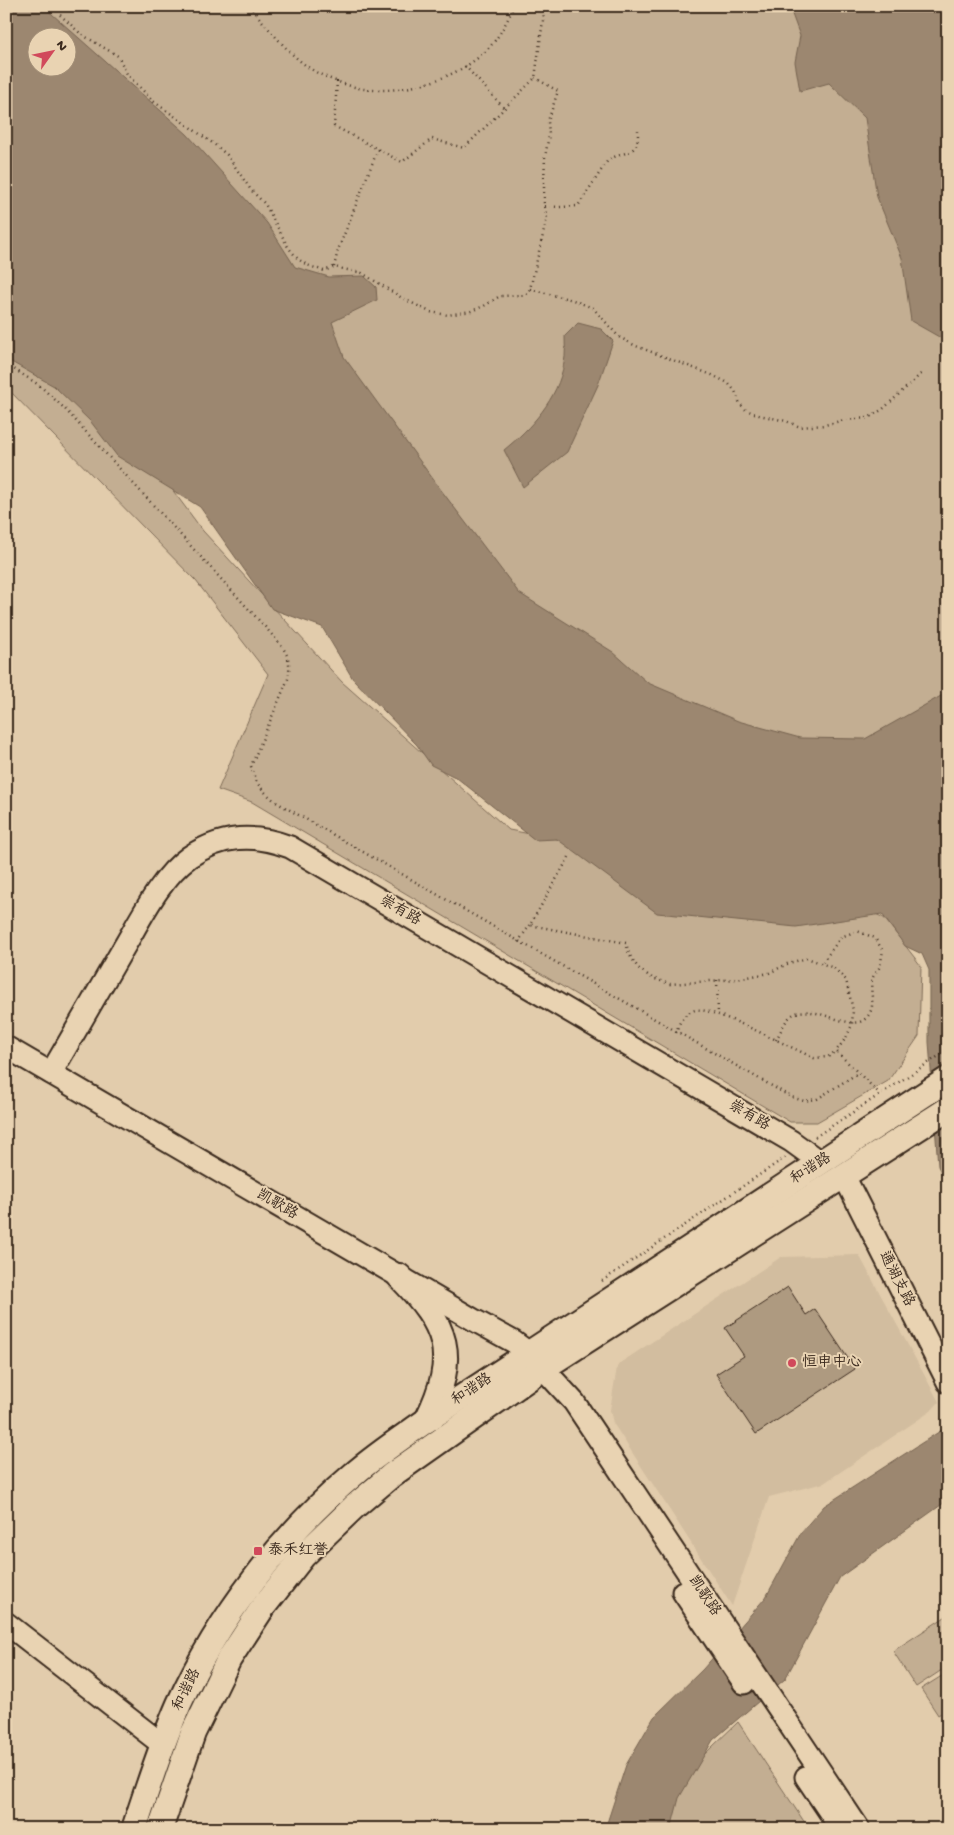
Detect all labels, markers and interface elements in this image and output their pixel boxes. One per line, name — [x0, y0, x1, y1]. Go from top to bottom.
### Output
north arrow — [28, 28, 78, 78]
text: N — [51, 38, 70, 55]
street label: 崇有路 — [376, 892, 424, 930]
street label: 崇有路 — [725, 1097, 773, 1135]
street label: 和谐路 — [787, 1149, 835, 1189]
street label: 凯歌路 — [253, 1186, 301, 1224]
street label: 通湖支路 — [874, 1248, 918, 1310]
place label: 恒申中心 — [802, 1354, 862, 1372]
marker: 恒申中心 — [786, 1357, 798, 1369]
street label: 和谐路 — [448, 1370, 496, 1410]
place label: 泰禾红誉 — [268, 1542, 328, 1560]
marker: 泰禾红誉 — [252, 1545, 264, 1557]
street label: 凯歌路 — [684, 1572, 724, 1620]
street label: 和谐路 — [169, 1666, 205, 1714]

